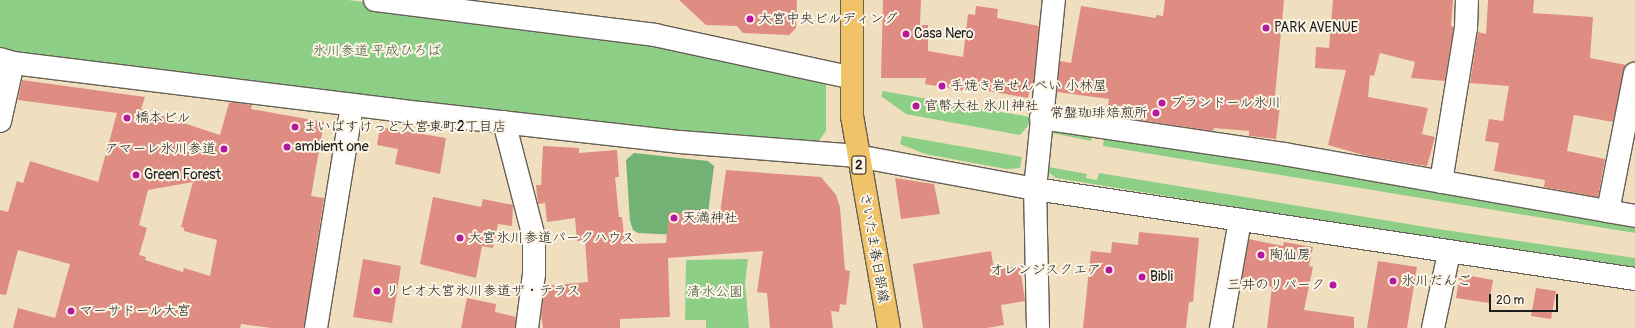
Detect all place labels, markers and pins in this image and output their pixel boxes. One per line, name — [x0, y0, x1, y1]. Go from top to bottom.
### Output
place label: 大宮中央ビルディング — [758, 11, 898, 27]
marker: 大宮中央ビルディング — [745, 14, 755, 24]
place label: PARK AVENUE — [1274, 20, 1358, 36]
marker: PARK AVENUE — [1261, 23, 1271, 33]
place label: Casa Nero — [914, 26, 974, 42]
marker: Casa Nero — [901, 29, 911, 39]
place label: 手焼き岩せんべい 小林屋 — [950, 78, 1107, 94]
marker: 手焼き岩せんべい 小林屋 — [937, 81, 947, 91]
place label: プランドール氷川 — [1170, 95, 1282, 111]
place label: 官幣大社 氷川神社 — [924, 98, 1039, 114]
marker: プランドール氷川 — [1157, 98, 1167, 108]
marker: 官幣大社 氷川神社 — [911, 101, 921, 111]
place label: 常盤珈琲焙煎所 — [1050, 105, 1148, 121]
marker: 常盤珈琲焙煎所 — [1151, 108, 1161, 118]
place label: 橋本ビル — [135, 110, 191, 126]
marker: 橋本ビル — [122, 113, 132, 123]
place label: まいばすけっと大宮東町2丁目店 — [303, 119, 507, 135]
marker: まいばすけっと大宮東町2丁目店 — [290, 122, 300, 132]
place label: ambient one — [295, 139, 369, 155]
place label: アマーレ氷川参道 — [104, 141, 216, 157]
marker: ambient one — [282, 142, 292, 152]
marker: アマーレ氷川参道 — [219, 144, 229, 154]
place label: Green Forest — [144, 167, 221, 183]
marker: Green Forest — [131, 170, 141, 180]
place label: 天満神社 — [682, 210, 738, 226]
marker: 天満神社 — [669, 213, 679, 223]
place label: 大宮氷川参道パークハウス — [468, 230, 636, 246]
marker: 大宮氷川参道パークハウス — [455, 233, 465, 243]
place label: 陶仙房 — [1269, 247, 1311, 263]
marker: 陶仙房 — [1256, 250, 1266, 260]
place label: オレンジスクエア — [989, 262, 1101, 278]
marker: オレンジスクエア — [1104, 265, 1114, 275]
place label: Bibli — [1150, 269, 1173, 285]
marker: Bibli — [1137, 272, 1147, 282]
place label: 氷川だんご — [1401, 273, 1471, 289]
marker: 氷川だんご — [1388, 276, 1398, 286]
place label: 三井のリパーク — [1227, 277, 1325, 293]
marker: 三井のリパーク — [1328, 280, 1338, 290]
place label: リビオ大宮氷川参道ザ・テラス — [385, 283, 581, 299]
marker: リビオ大宮氷川参道ザ・テラス — [372, 286, 382, 296]
place label: マーサドール大宮 — [79, 303, 191, 319]
marker: マーサドール大宮 — [66, 306, 76, 316]

